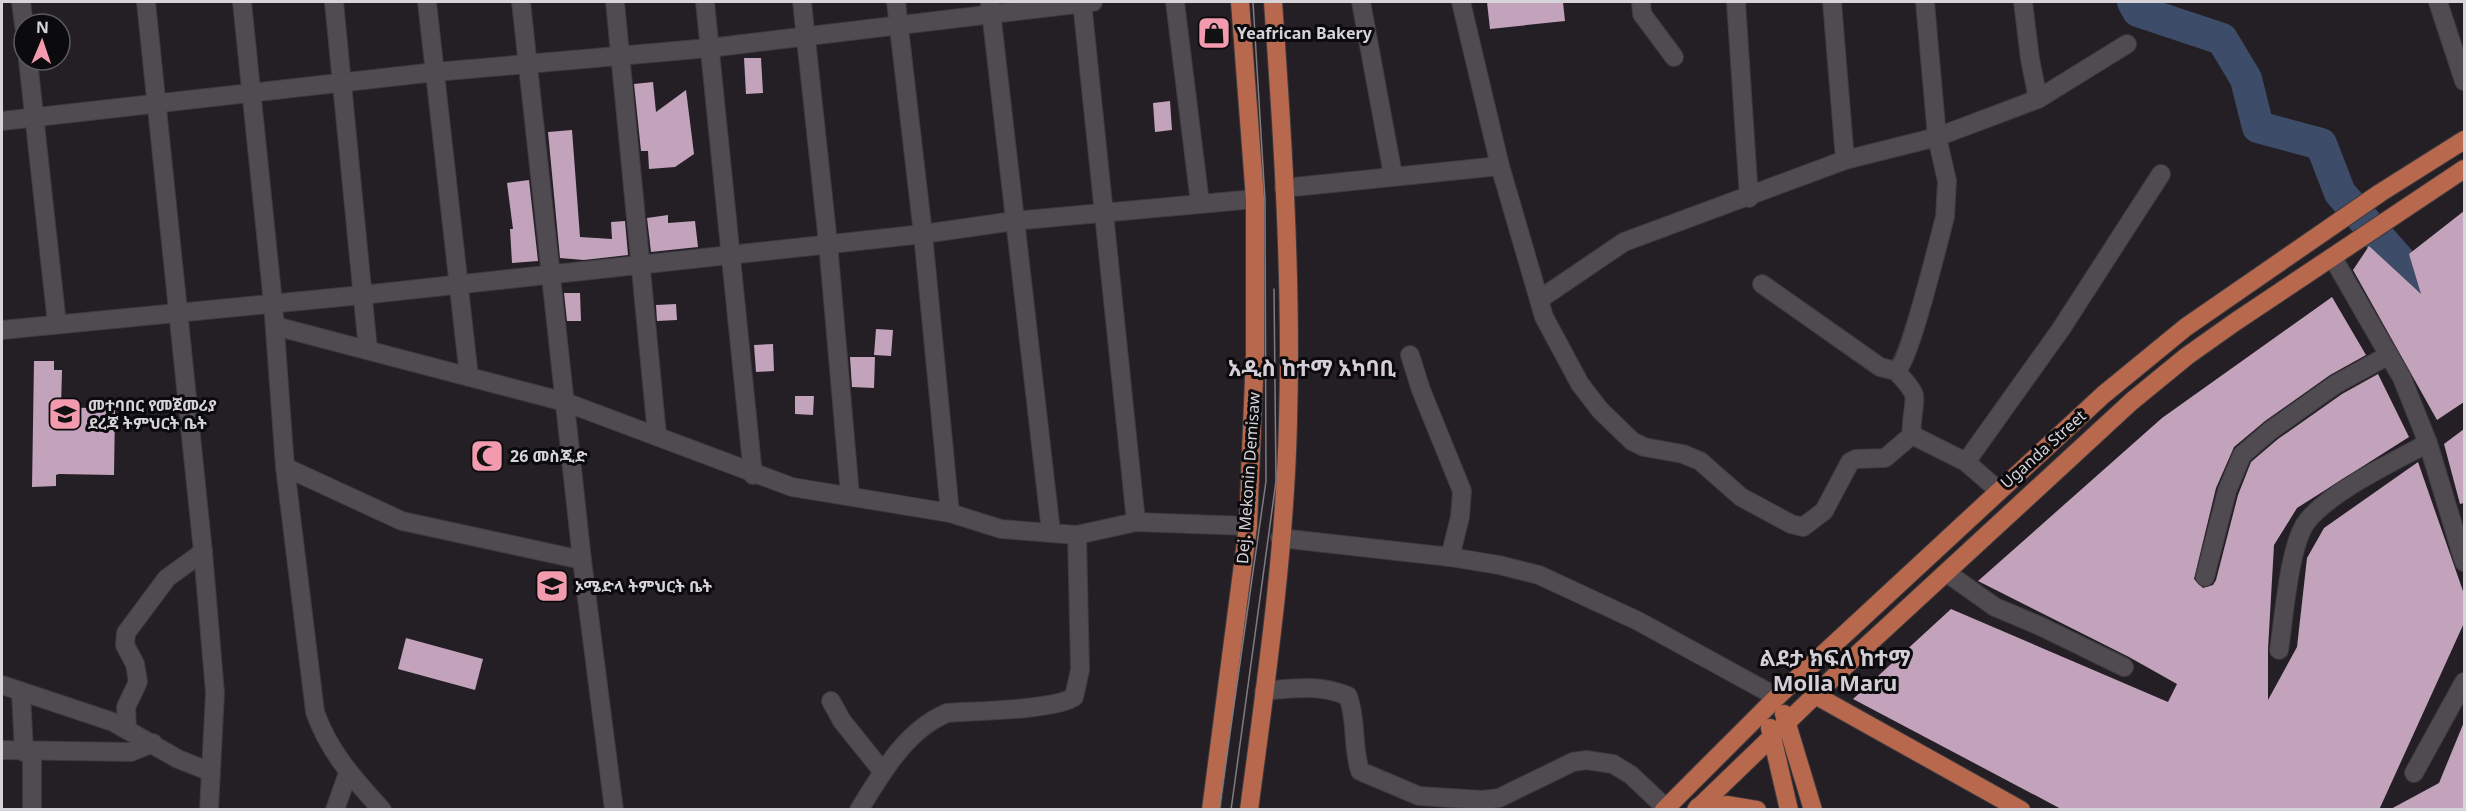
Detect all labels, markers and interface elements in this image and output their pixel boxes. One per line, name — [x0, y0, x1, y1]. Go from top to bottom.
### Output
north arrow — [12, 12, 72, 72]
shop icon: Yeafrican Bakery — [1196, 15, 1232, 51]
text: N — [36, 16, 49, 38]
place label: Yeafrican Bakery — [1237, 22, 1373, 44]
district label: አዲስ ከተማ አካባቢ — [1228, 352, 1397, 382]
street label: Dej. Mekonin Demisaw — [1231, 391, 1265, 565]
place label: መተባበር የመጀመሪያ ደረጃ ትምህርት ቤት — [88, 394, 217, 434]
school or university icon: መተባበር የመጀመሪያ ደረጃ ትምህርት ቤት — [47, 396, 83, 432]
street label: Uganda Street — [1995, 405, 2091, 493]
mosque icon: 26 መስጂድ — [469, 438, 505, 474]
place label: 26 መስጂድ — [510, 445, 588, 467]
school or university icon: ኦሜድላ ትምህርት ቤት — [534, 568, 570, 604]
place label: ኦሜድላ ትምህርት ቤት — [575, 575, 712, 597]
district label: ልደታ ክፍለ ከተማ Molla Maru — [1759, 642, 1911, 697]

